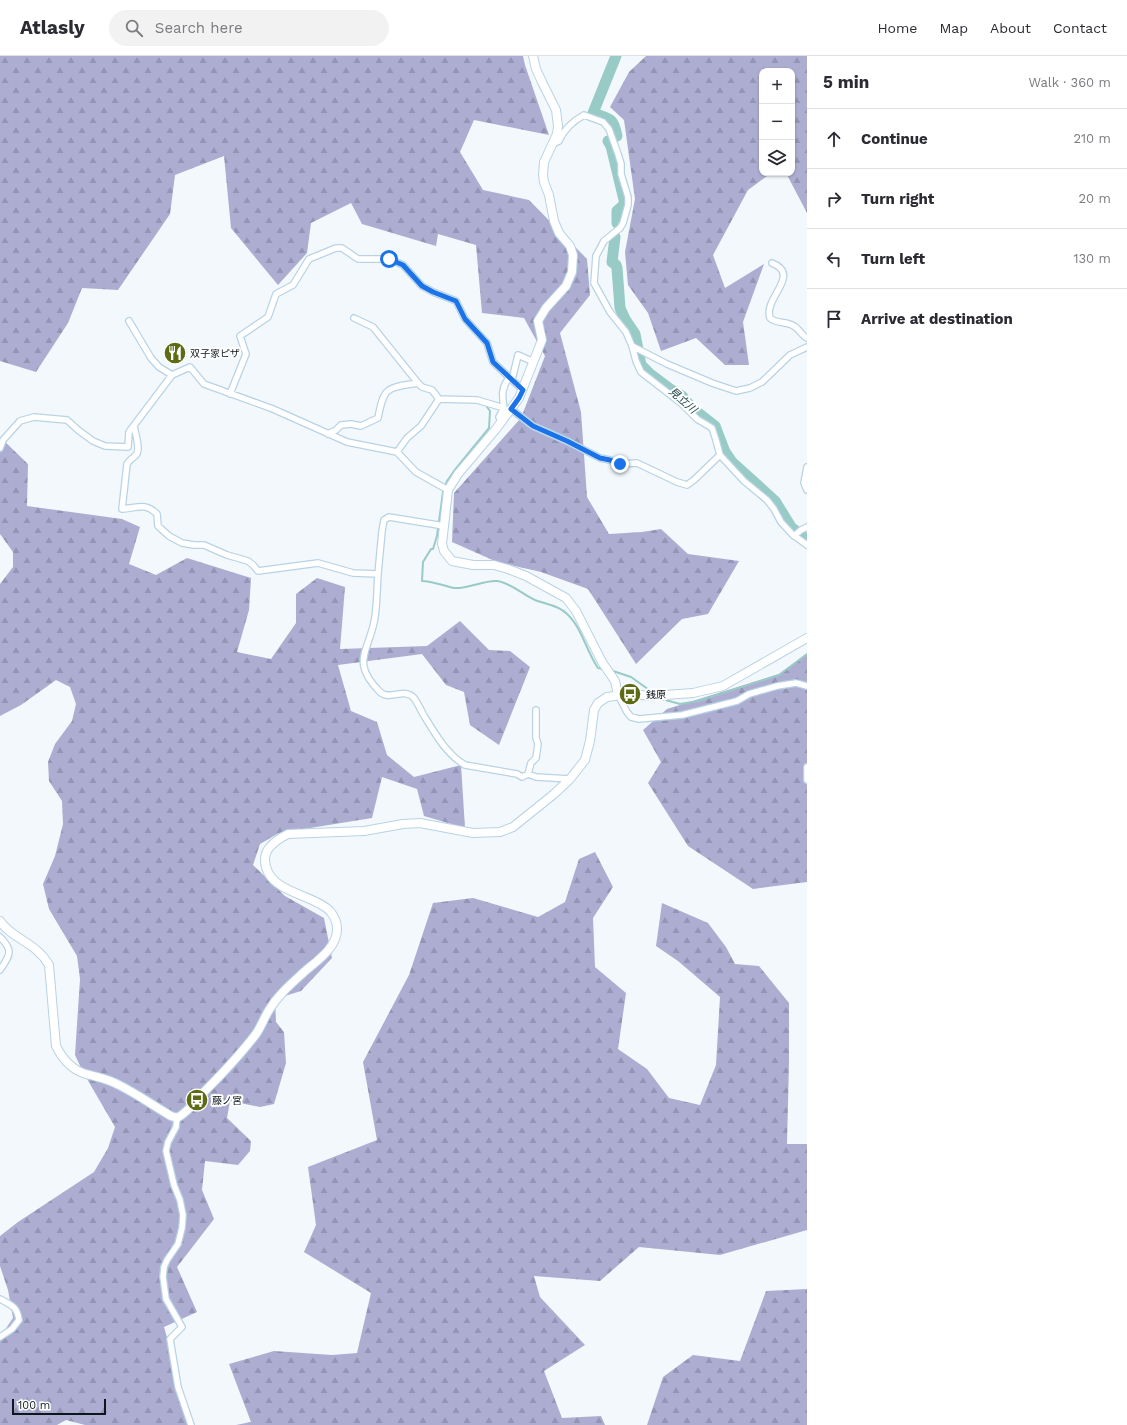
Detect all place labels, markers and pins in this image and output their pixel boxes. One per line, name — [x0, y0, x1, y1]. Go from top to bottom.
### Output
restaurant icon: 双子家ピザ — [162, 340, 188, 366]
place label: 双子家ピザ — [190, 348, 240, 359]
bus stop icon: 銭原 — [617, 681, 643, 707]
place label: 銭原 — [646, 689, 666, 700]
bus stop icon: 藤ノ宮 — [184, 1087, 210, 1113]
place label: 藤ノ宮 — [212, 1095, 242, 1106]

